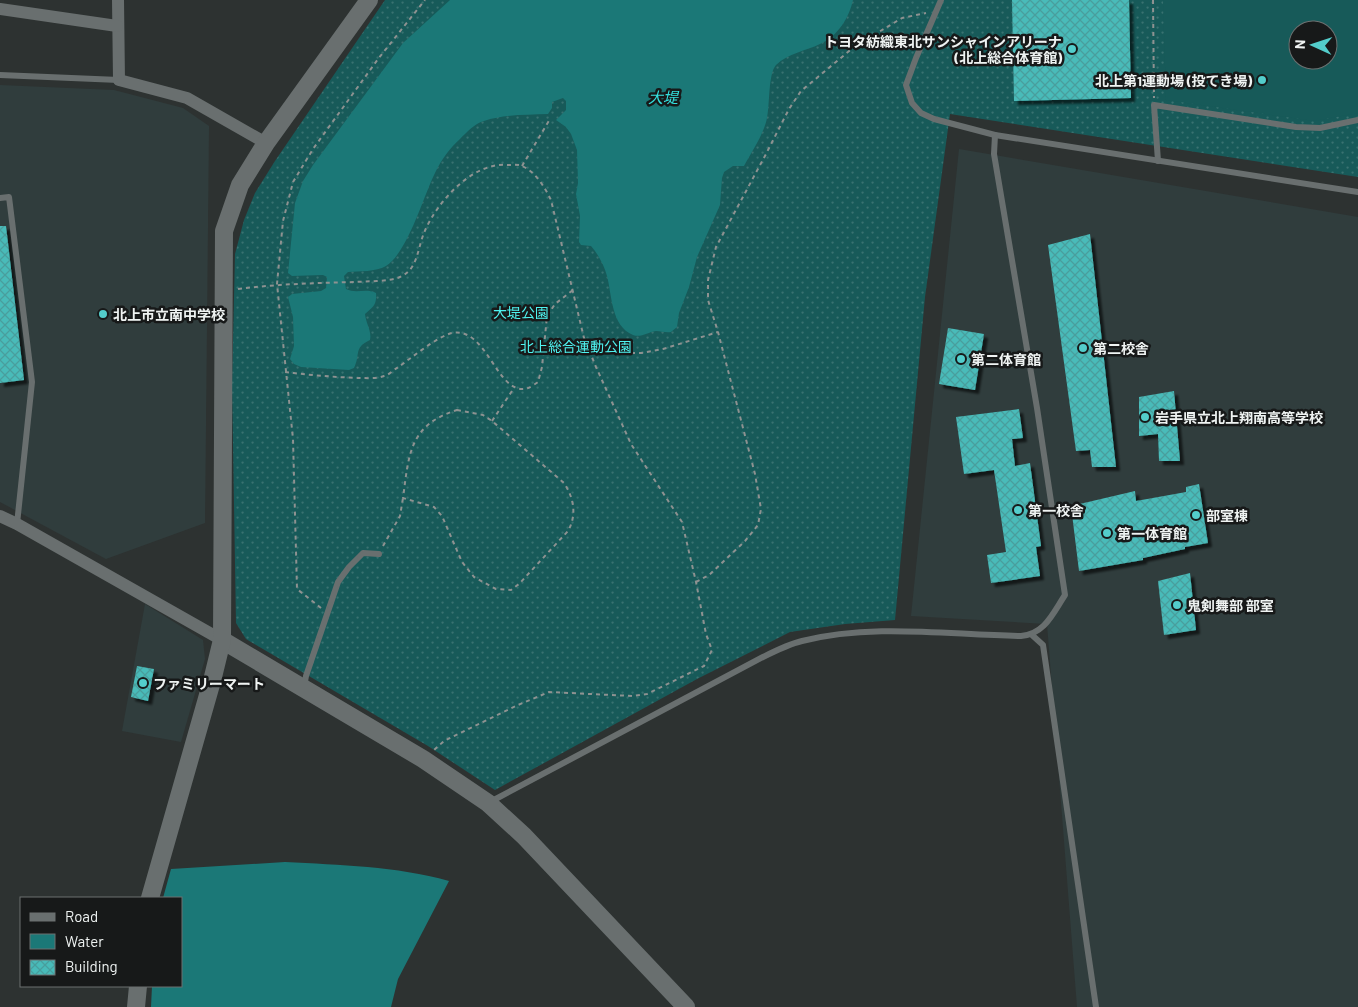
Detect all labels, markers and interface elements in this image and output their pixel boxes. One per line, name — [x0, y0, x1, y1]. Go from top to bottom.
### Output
north arrow — [1288, 20, 1338, 70]
place label: トヨタ紡織東北サンシャインアリーナ (北上総合体育館) — [824, 33, 1062, 66]
text: N — [1291, 39, 1308, 49]
marker: トヨタ紡織東北サンシャインアリーナ (北上総合体育館) — [1066, 43, 1078, 55]
place label: 北上第1運動場 (投てき場) — [1095, 72, 1252, 89]
marker: 北上第1運動場 (投てき場) — [1256, 74, 1268, 86]
water label: 大堤 — [648, 88, 680, 106]
park label: 大堤公園 — [493, 304, 549, 321]
place label: 北上市立南中学校 — [113, 306, 225, 323]
marker: 北上市立南中学校 — [97, 308, 109, 320]
park label: 北上総合運動公園 — [520, 338, 632, 355]
place label: 第二校舎 — [1093, 340, 1149, 357]
marker: 第二校舎 — [1077, 342, 1089, 354]
place label: 第二体育館 — [971, 351, 1041, 368]
marker: 第二体育館 — [955, 353, 967, 365]
place label: 岩手県立北上翔南高等学校 — [1155, 409, 1323, 426]
marker: 岩手県立北上翔南高等学校 — [1139, 411, 1151, 423]
place label: 第一校舎 — [1028, 502, 1084, 519]
marker: 第一校舎 — [1012, 504, 1024, 516]
place label: 部室棟 — [1206, 507, 1248, 524]
marker: 部室棟 — [1190, 509, 1202, 521]
place label: 第一体育館 — [1117, 525, 1187, 542]
marker: 第一体育館 — [1101, 527, 1113, 539]
place label: 鬼剣舞部 部室 — [1187, 597, 1274, 614]
marker: 鬼剣舞部 部室 — [1171, 599, 1183, 611]
place label: ファミリーマート — [153, 675, 265, 692]
marker: ファミリーマート — [137, 677, 149, 689]
legend — [20, 897, 182, 987]
text: Road — [65, 907, 98, 925]
text: Water — [65, 932, 104, 950]
text: Building — [65, 957, 118, 975]

